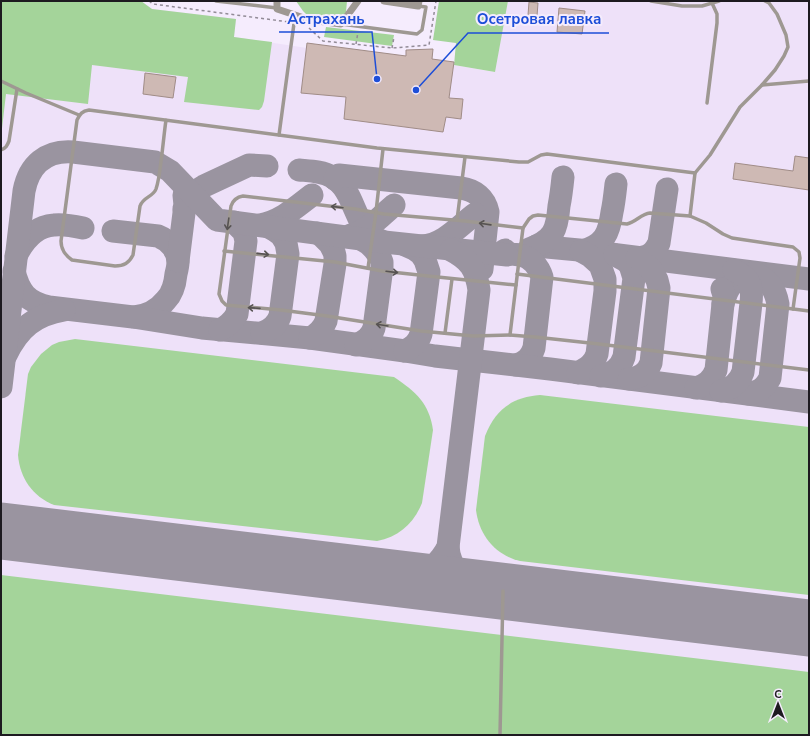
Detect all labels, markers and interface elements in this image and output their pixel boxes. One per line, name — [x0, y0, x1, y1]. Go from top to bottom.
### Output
callout: Астрахань — [279, 5, 372, 32]
callout: Осетровая лавка — [468, 6, 609, 33]
text: Астрахань — [287, 9, 365, 29]
text: Осетровая лавка — [477, 9, 601, 29]
one-way arrow — [331, 203, 344, 210]
one-way arrow — [224, 217, 232, 230]
one-way arrow — [479, 220, 492, 228]
one-way arrow — [256, 250, 269, 258]
one-way arrow — [385, 268, 398, 276]
one-way arrow — [247, 305, 260, 312]
one-way arrow — [376, 321, 389, 329]
north arrow — [758, 684, 798, 724]
text: С — [774, 687, 782, 702]

